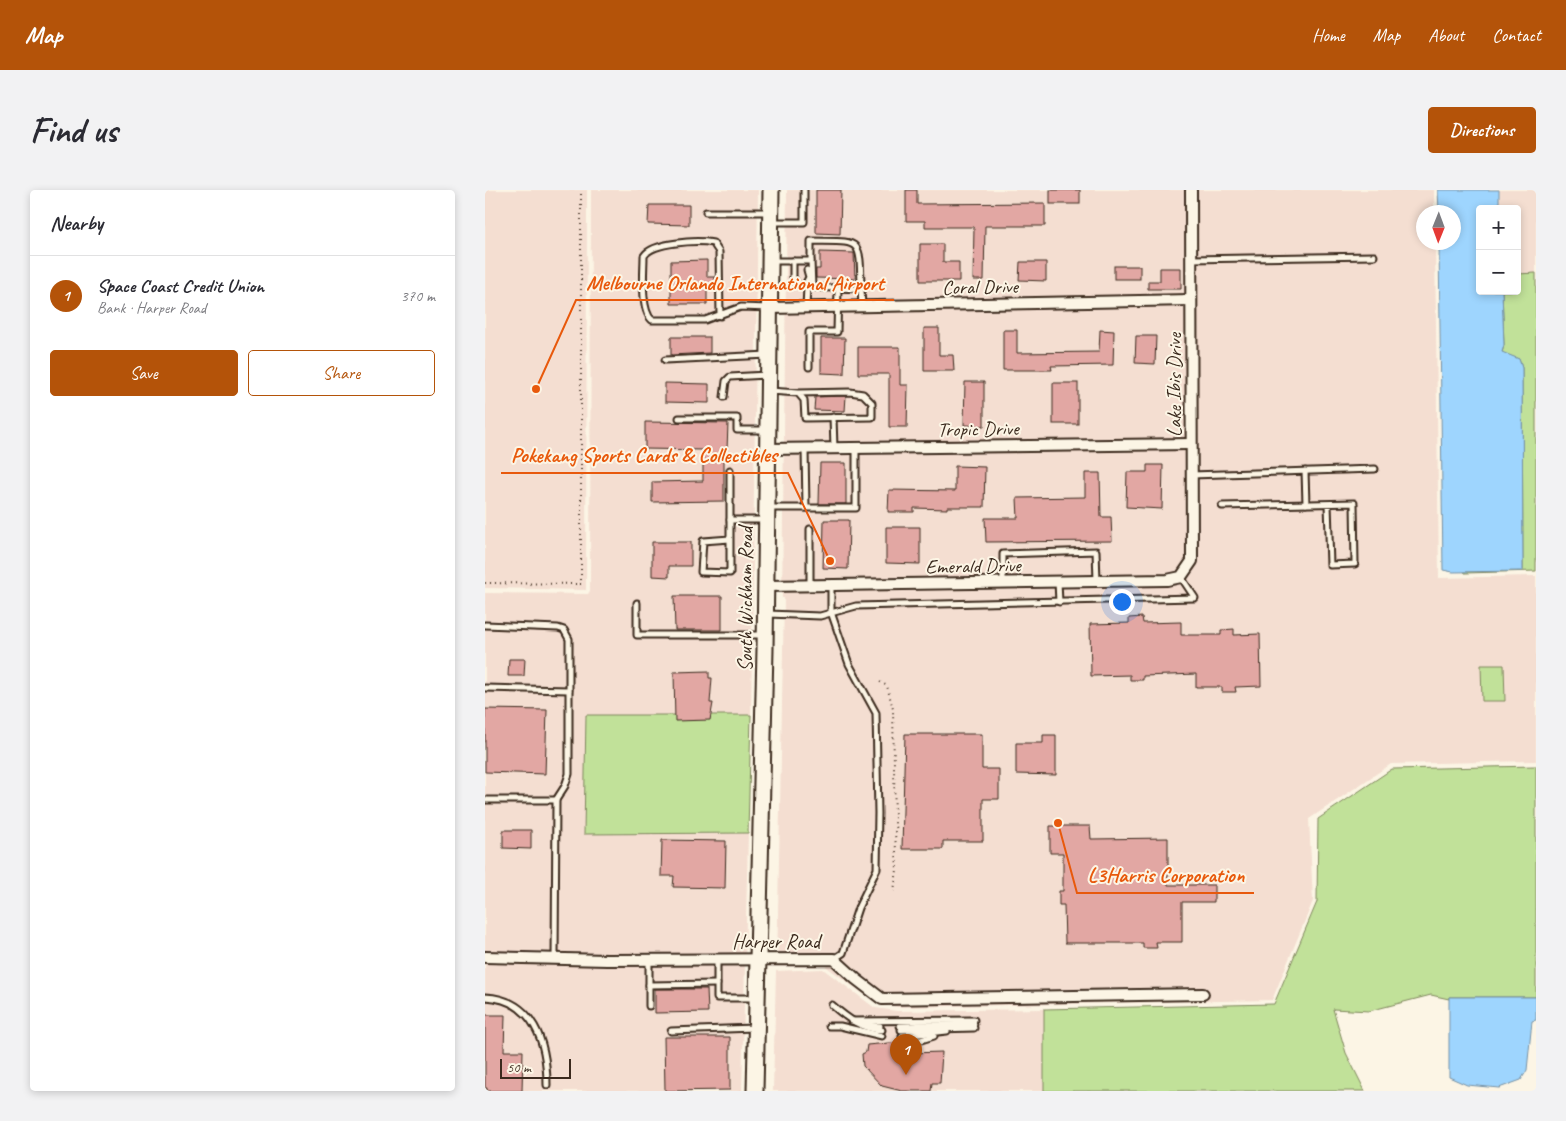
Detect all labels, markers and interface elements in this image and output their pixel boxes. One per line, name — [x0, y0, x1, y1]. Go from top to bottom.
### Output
text: Map — [25, 20, 62, 50]
text: Home — [1312, 24, 1345, 46]
text: Map — [1373, 24, 1400, 46]
text: About — [1428, 24, 1464, 46]
text: Contact — [1492, 24, 1541, 46]
button: Directions — [1428, 107, 1536, 153]
text: Find us — [30, 108, 117, 153]
north arrow — [1416, 205, 1461, 250]
map controls — [1476, 205, 1521, 295]
button: + — [1476, 205, 1521, 250]
text: Nearby — [50, 210, 103, 236]
button: − — [1476, 250, 1521, 295]
callout: Melbourne Orlando International Airport — [576, 264, 894, 300]
text: Melbourne Orlando International Airport — [586, 270, 886, 296]
text: Space Coast Credit Union — [97, 274, 264, 298]
street label: Coral Drive — [942, 274, 1019, 300]
text: 1 — [62, 286, 70, 306]
text: 370 m — [401, 286, 435, 306]
text: Bank · Harper Road — [97, 298, 206, 318]
street label: Lake Ibis Drive — [1162, 332, 1187, 437]
button: Save — [50, 350, 238, 396]
button: Share — [248, 350, 435, 396]
street label: Tropic Drive — [937, 416, 1020, 442]
callout: Pokekang Sports Cards & Collectibles — [501, 437, 788, 473]
text: Pokekang Sports Cards & Collectibles — [511, 442, 780, 468]
street label: South Wickham Road — [733, 523, 758, 671]
street label: Emerald Drive — [925, 553, 1022, 579]
your location — [1109, 589, 1135, 615]
callout: L3Harris Corporation — [1077, 857, 1254, 893]
text: L3Harris Corporation — [1088, 862, 1245, 888]
street label: Harper Road — [732, 929, 823, 954]
pin: 1 — [890, 1034, 922, 1075]
scale bar — [500, 1056, 571, 1079]
text: 50 m — [507, 1059, 531, 1076]

